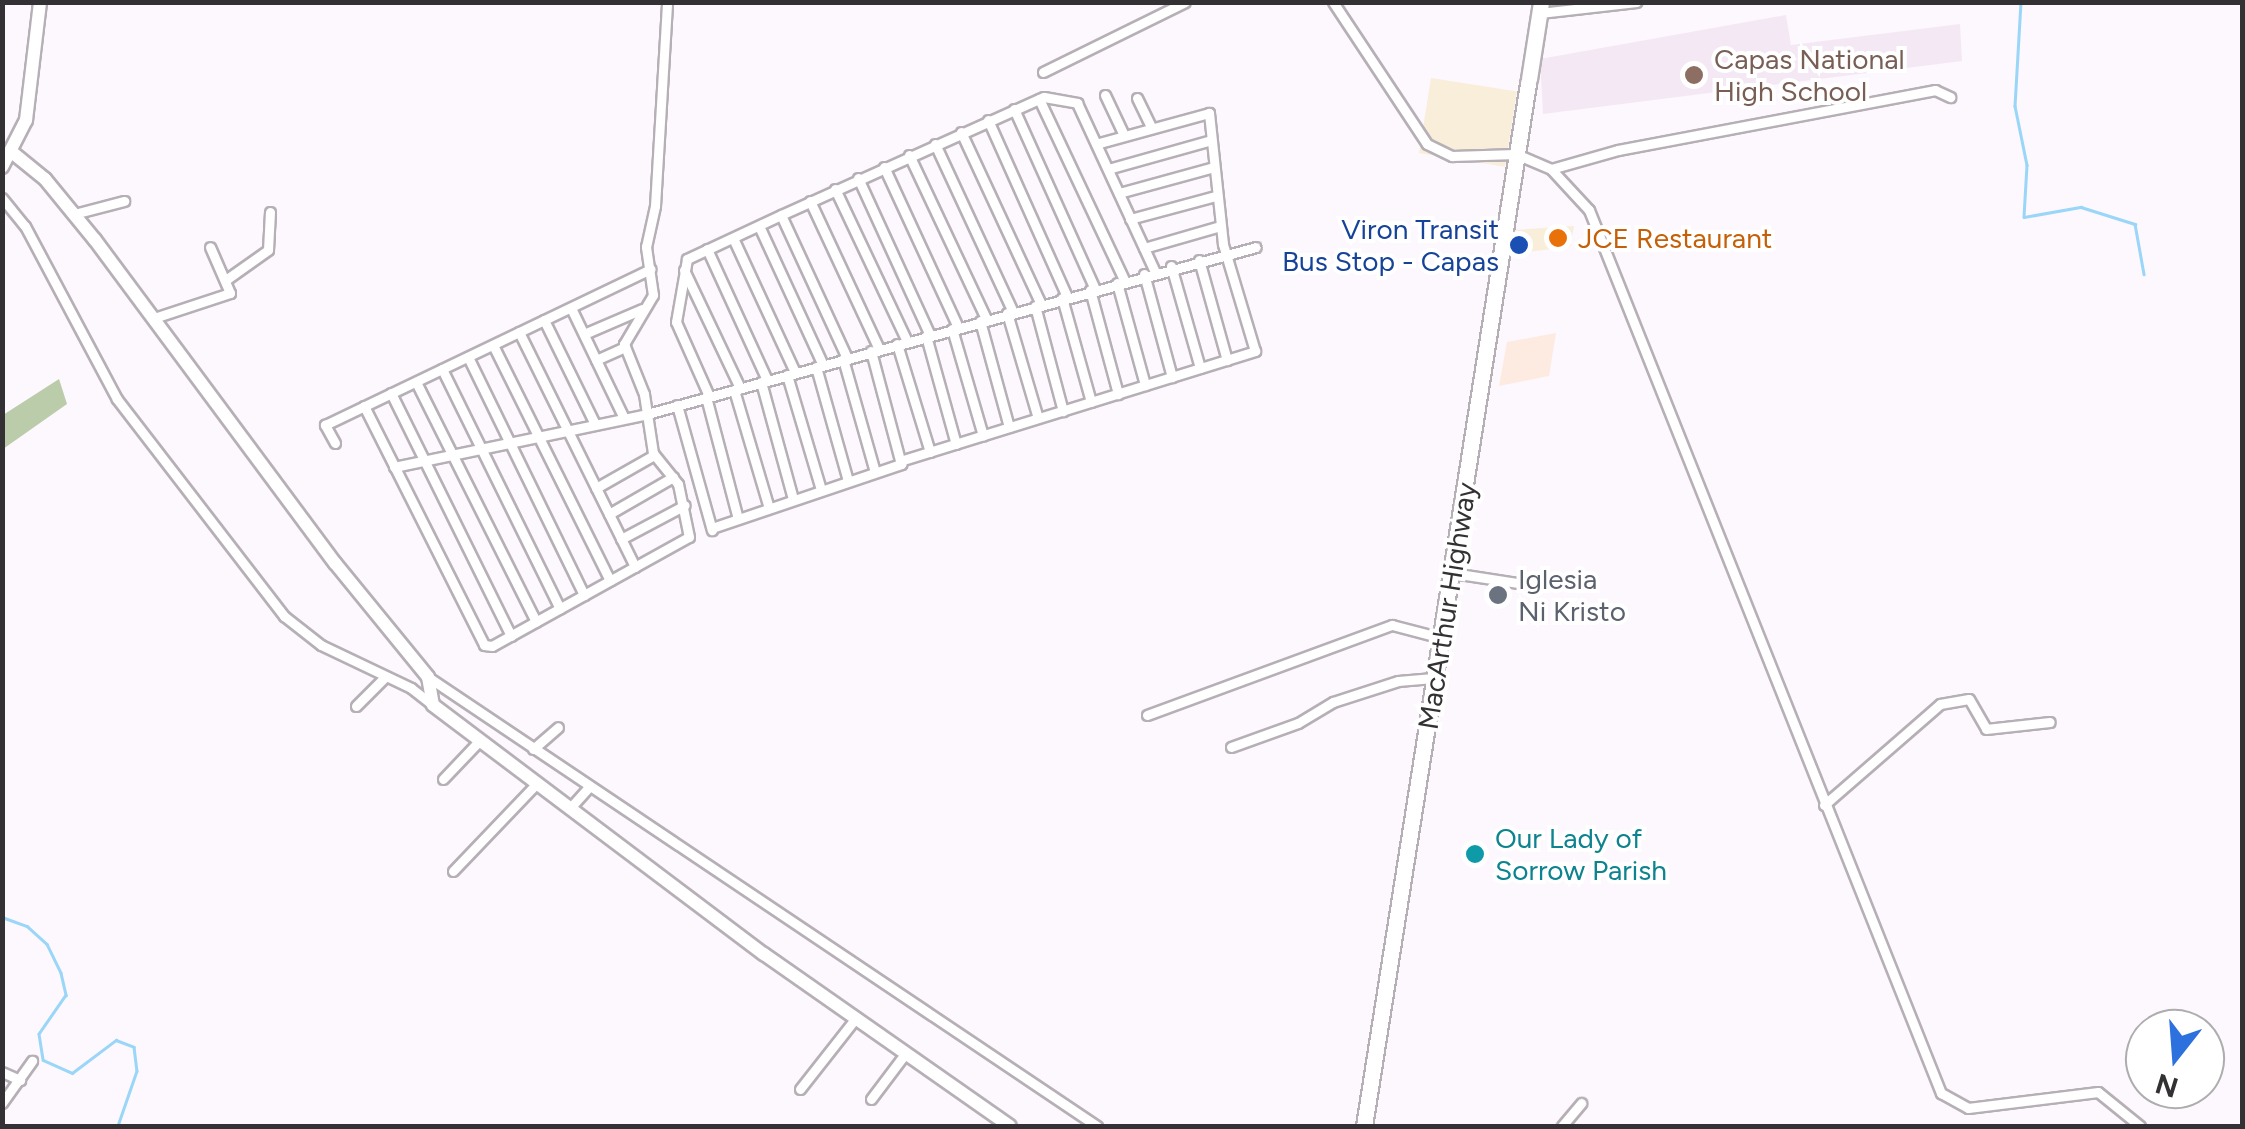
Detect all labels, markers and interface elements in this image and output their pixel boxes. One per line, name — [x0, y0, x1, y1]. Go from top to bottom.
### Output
place label: Capas National High School — [1714, 42, 1905, 108]
marker: Capas National High School — [1683, 64, 1705, 86]
place label: Viron Transit Bus Stop - Capas — [1282, 212, 1499, 278]
place label: JCE Restaurant — [1578, 221, 1772, 255]
marker: JCE Restaurant — [1547, 227, 1569, 249]
marker: Viron Transit Bus Stop - Capas — [1508, 234, 1530, 256]
street label: MacArthur Highway — [1411, 480, 1483, 732]
place label: Iglesia Ni Kristo — [1518, 562, 1626, 628]
marker: Iglesia Ni Kristo — [1487, 584, 1509, 606]
place label: Our Lady of Sorrow Parish — [1495, 821, 1667, 887]
marker: Our Lady of Sorrow Parish — [1464, 843, 1486, 865]
north arrow — [2125, 1009, 2225, 1109]
text: N — [2151, 1066, 2182, 1105]

